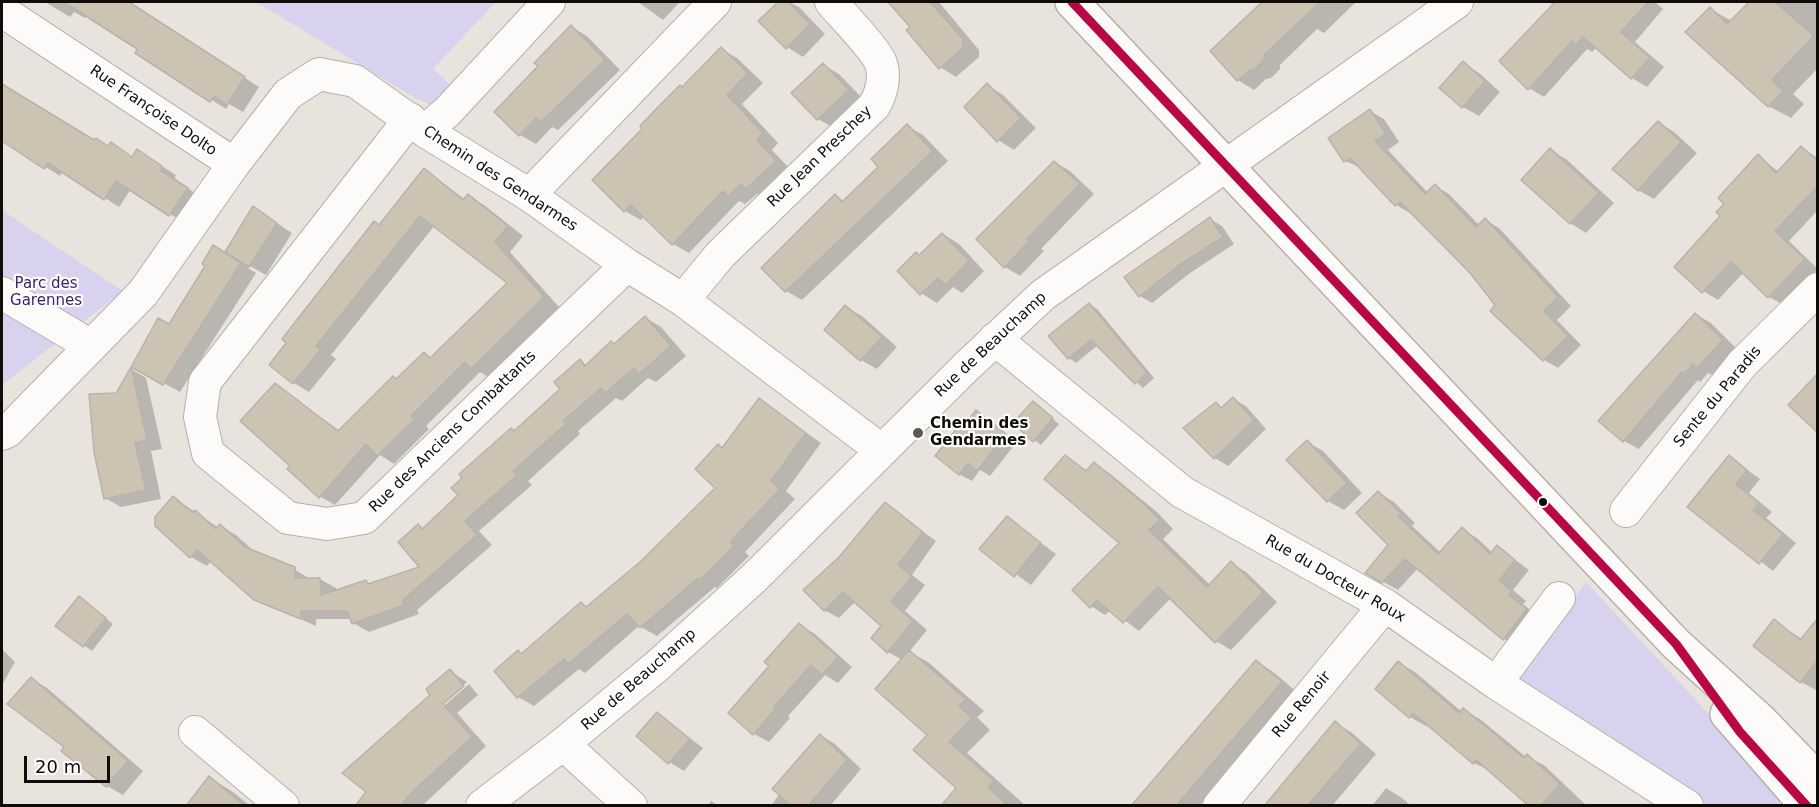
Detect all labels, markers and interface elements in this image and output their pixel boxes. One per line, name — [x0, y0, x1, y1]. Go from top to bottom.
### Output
street label: Rue Françoise Dolto — [86, 62, 220, 160]
street label: Rue Jean Preschey — [764, 103, 876, 211]
street label: Chemin des Gendarmes — [420, 122, 580, 236]
park label: Parc des Garennes — [10, 275, 82, 310]
street label: Rue de Beauchamp — [931, 289, 1051, 401]
street label: Sente du Paradis — [1670, 343, 1766, 451]
street label: Rue des Anciens Combattants — [366, 347, 540, 517]
place label: Chemin des Gendarmes — [930, 415, 1028, 450]
marker: Chemin des Gendarmes — [911, 426, 925, 440]
unlabelled marker — [1537, 496, 1549, 508]
street label: Rue du Docteur Roux — [1262, 531, 1408, 627]
street label: Rue de Beauchamp — [578, 625, 700, 735]
street label: Rue Renoir — [1269, 668, 1335, 742]
scale bar — [27, 744, 112, 782]
text: 20 m — [35, 756, 81, 777]

